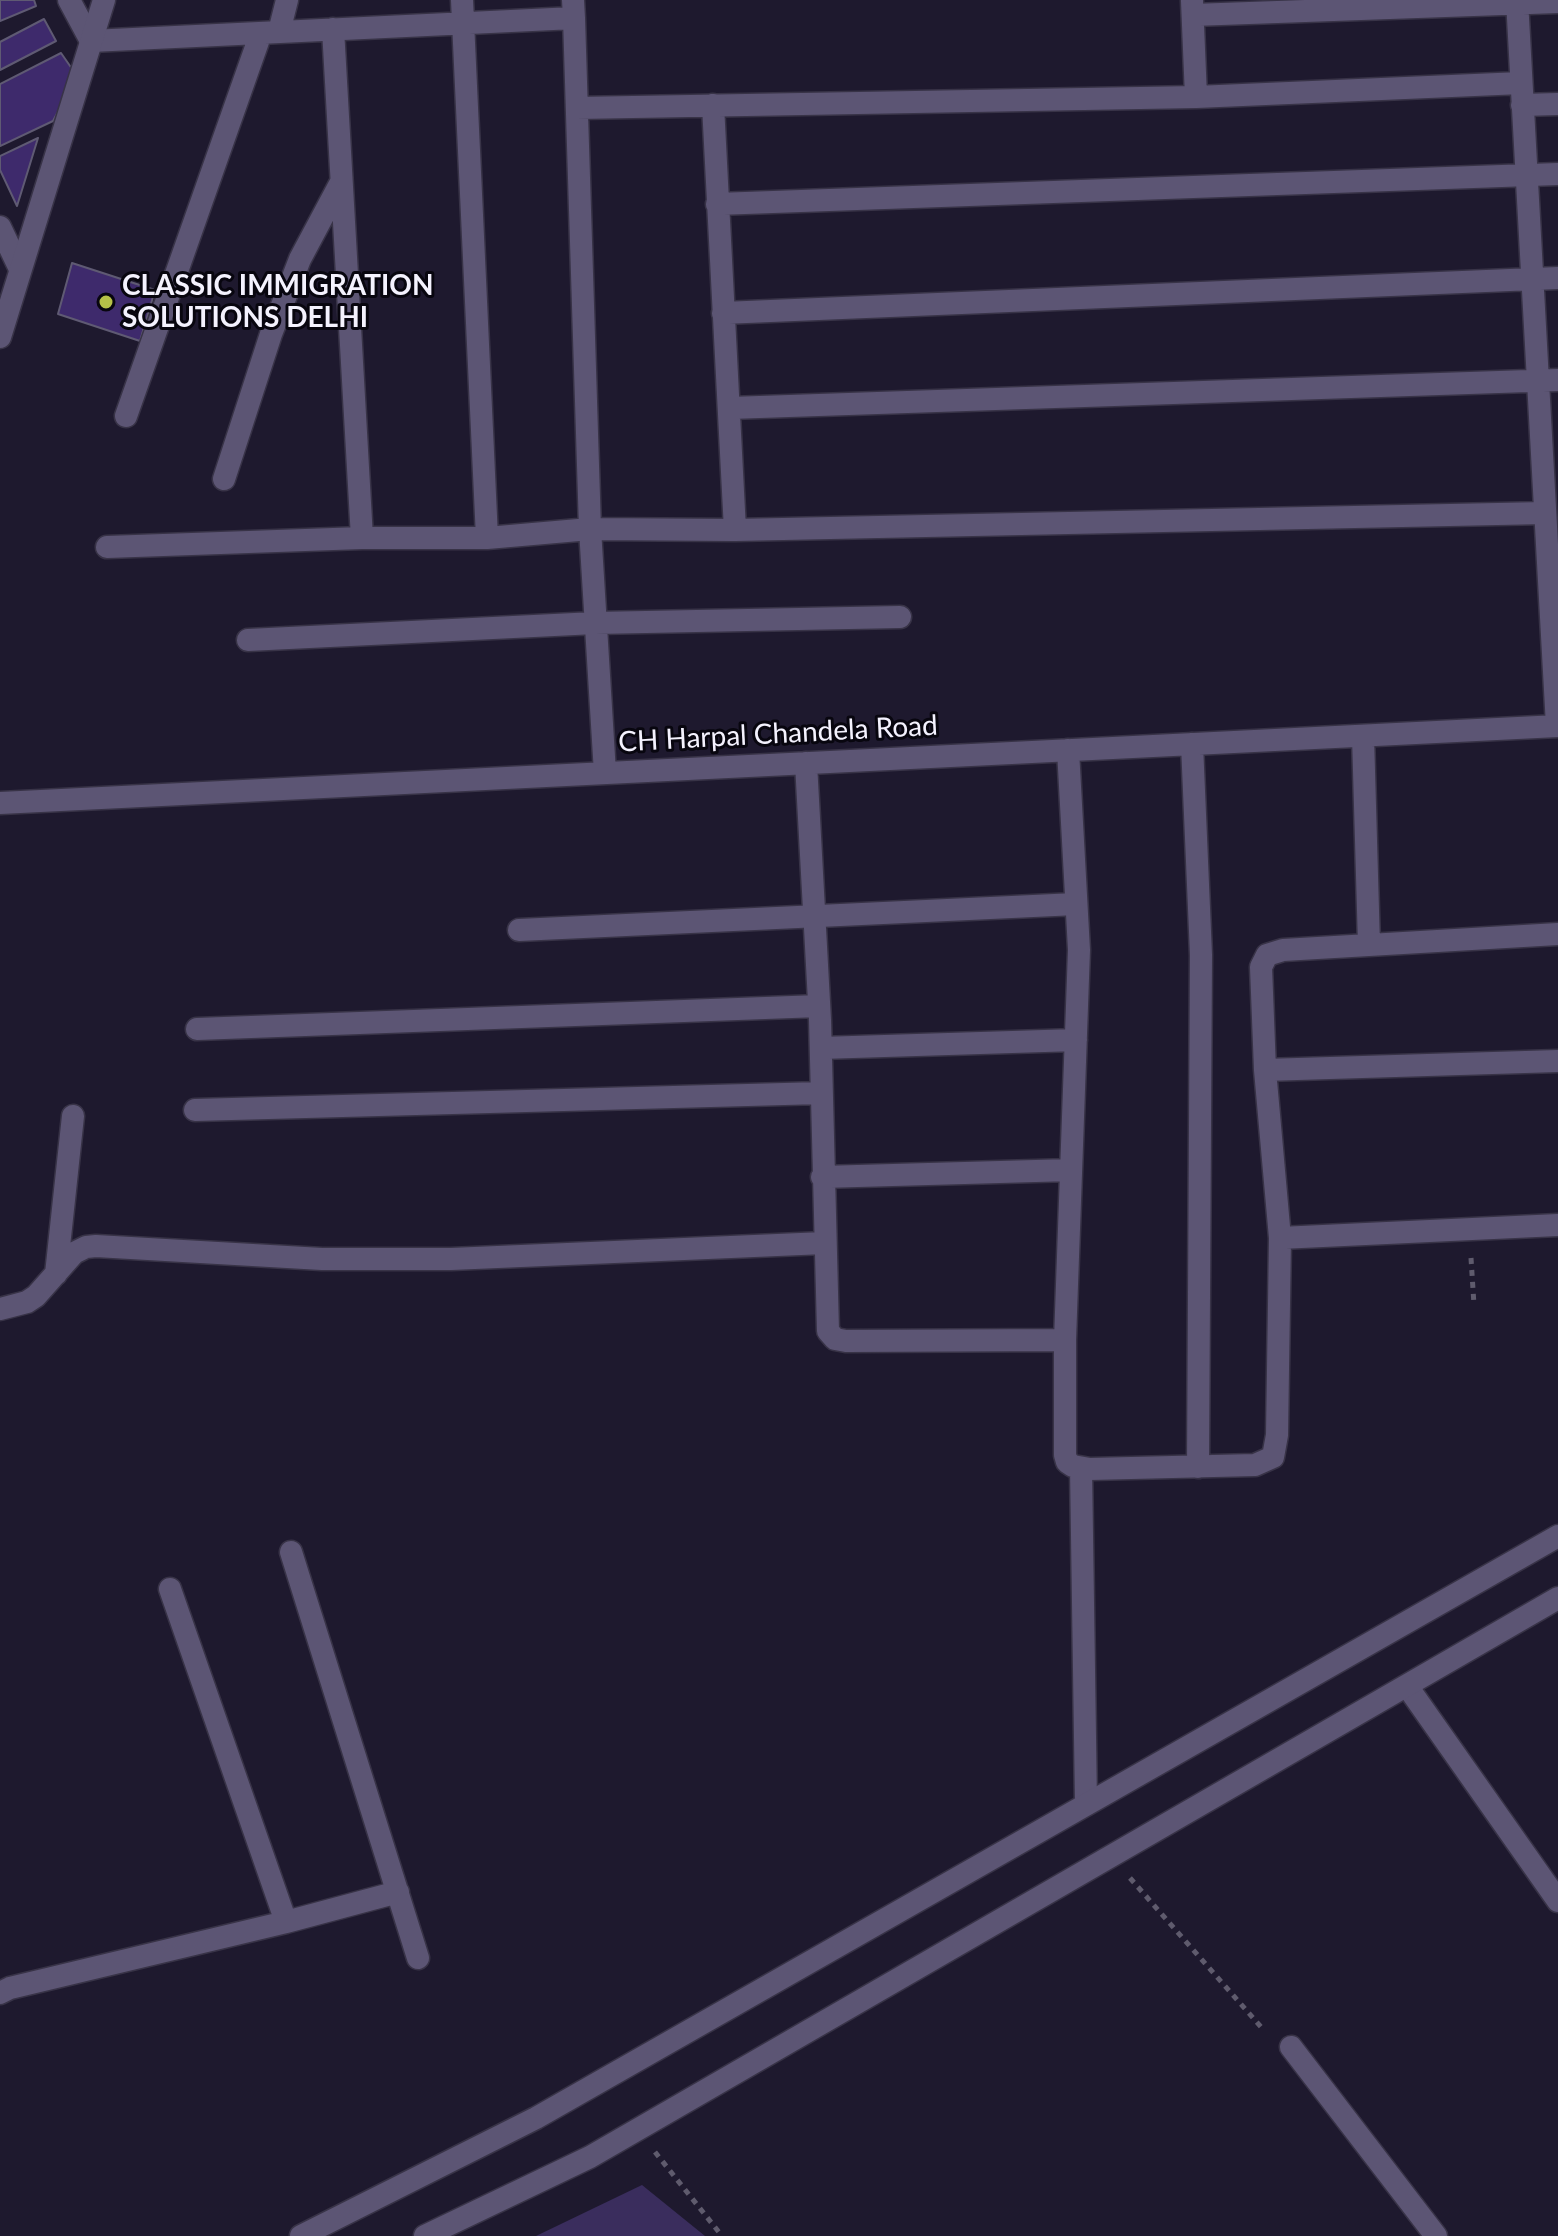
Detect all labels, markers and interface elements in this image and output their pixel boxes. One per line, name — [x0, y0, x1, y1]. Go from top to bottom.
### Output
place label: CLASSIC IMMIGRATION SOLUTIONS DELHI — [122, 269, 433, 335]
marker: CLASSIC IMMIGRATION SOLUTIONS DELHI — [97, 293, 115, 311]
street label: CH Harpal Chandela Road — [617, 709, 939, 759]

